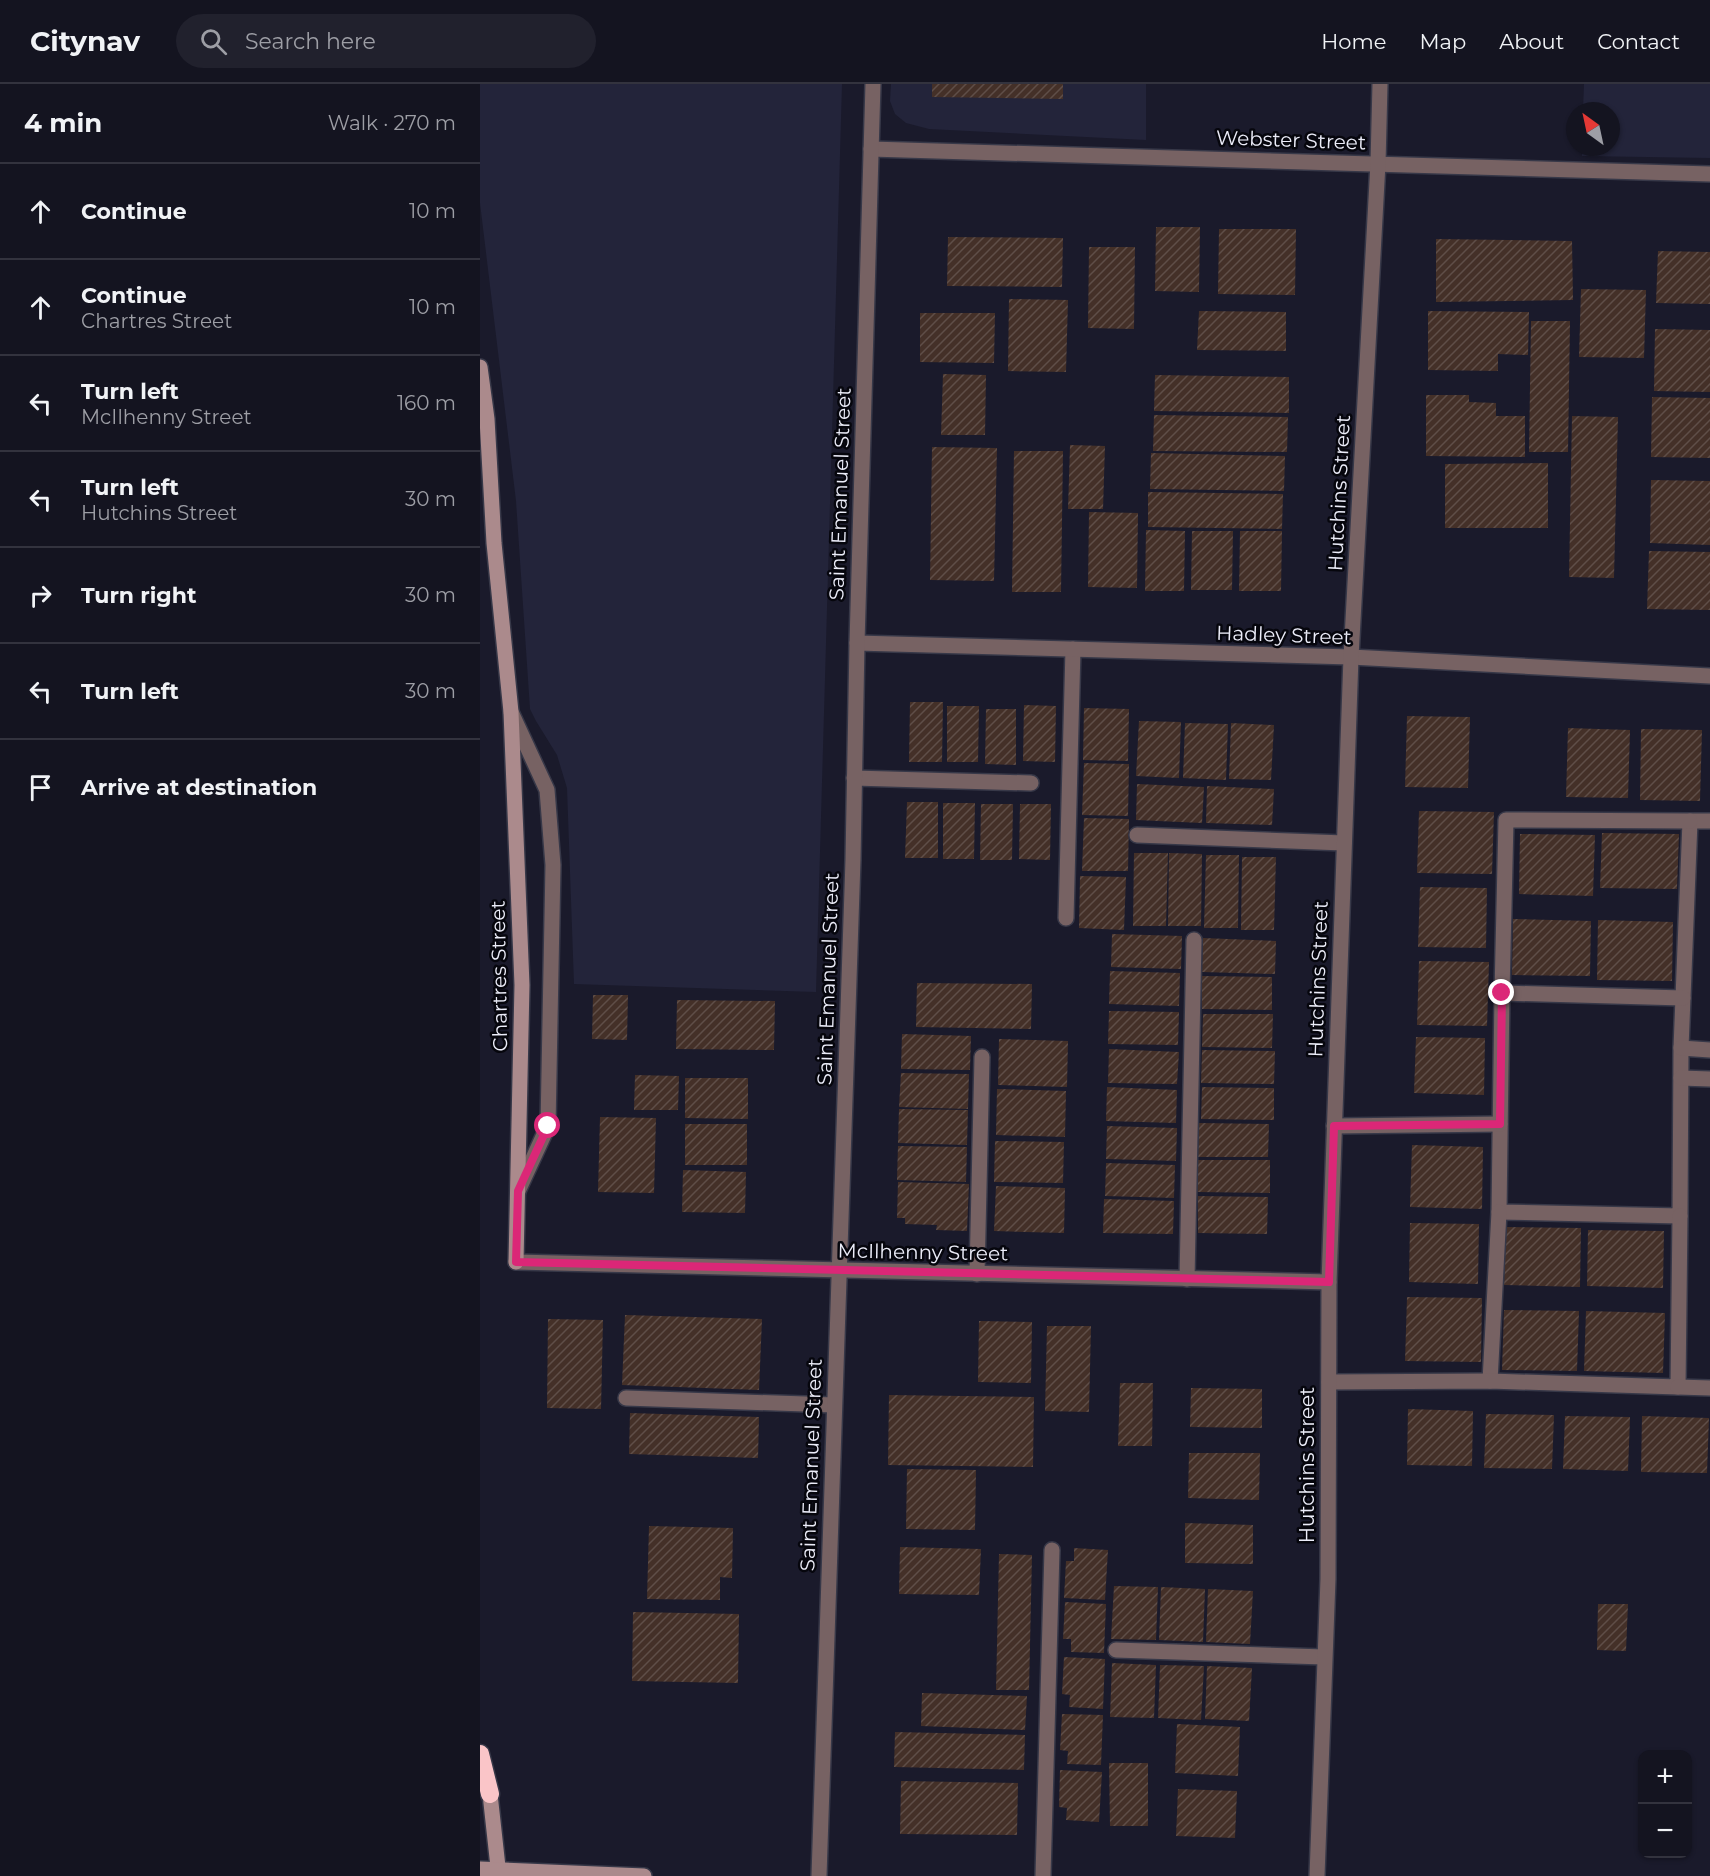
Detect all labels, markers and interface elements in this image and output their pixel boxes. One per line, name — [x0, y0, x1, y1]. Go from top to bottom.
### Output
search box — [176, 14, 596, 68]
text: Citynav — [30, 24, 140, 58]
icon: search — [197, 25, 230, 58]
text: Search here — [245, 28, 376, 55]
text: Home — [1321, 29, 1386, 54]
text: Map — [1419, 29, 1466, 54]
text: About — [1499, 29, 1564, 54]
text: Contact — [1597, 29, 1680, 54]
north arrow — [1566, 102, 1620, 156]
text: 4 min — [24, 107, 102, 139]
text: Walk · 270 m — [328, 111, 456, 135]
street label: Webster Street — [1216, 125, 1366, 155]
icon: ahead — [24, 195, 57, 228]
text: Continue — [81, 198, 187, 225]
text: 10 m — [409, 199, 456, 223]
text: Continue — [81, 282, 187, 309]
icon: ahead — [24, 291, 57, 324]
text: 10 m — [409, 295, 456, 319]
text: Chartres Street — [81, 309, 232, 333]
text: Turn left — [81, 378, 179, 405]
icon: left — [24, 387, 57, 420]
street label: Saint Emanuel Street — [824, 387, 856, 601]
text: 160 m — [397, 391, 456, 415]
text: McIlhenny Street — [81, 405, 252, 429]
street label: Hutchins Street — [1323, 414, 1355, 572]
text: Turn left — [81, 474, 179, 501]
icon: left — [24, 483, 57, 516]
text: 30 m — [405, 487, 456, 511]
text: Hutchins Street — [81, 501, 237, 525]
icon: right — [24, 579, 57, 612]
text: Turn right — [81, 582, 196, 609]
text: 30 m — [405, 583, 456, 607]
street label: Hadley Street — [1216, 621, 1352, 649]
icon: left — [24, 675, 57, 708]
text: Turn left — [81, 678, 179, 705]
text: 30 m — [405, 679, 456, 703]
icon: arrive — [24, 771, 57, 804]
text: Arrive at destination — [81, 774, 317, 801]
street label: Saint Emanuel Street — [812, 872, 844, 1086]
street label: Chartres Street — [486, 900, 512, 1052]
street label: Hutchins Street — [1303, 900, 1333, 1058]
route end — [1488, 979, 1514, 1005]
route start — [534, 1112, 560, 1138]
street label: McIlhenny Street — [838, 1239, 1008, 1265]
street label: Saint Emanuel Street — [795, 1358, 827, 1572]
street label: Hutchins Street — [1295, 1387, 1319, 1543]
map controls — [1638, 1750, 1692, 1858]
button: + — [1638, 1750, 1692, 1804]
button: − — [1638, 1804, 1692, 1858]

